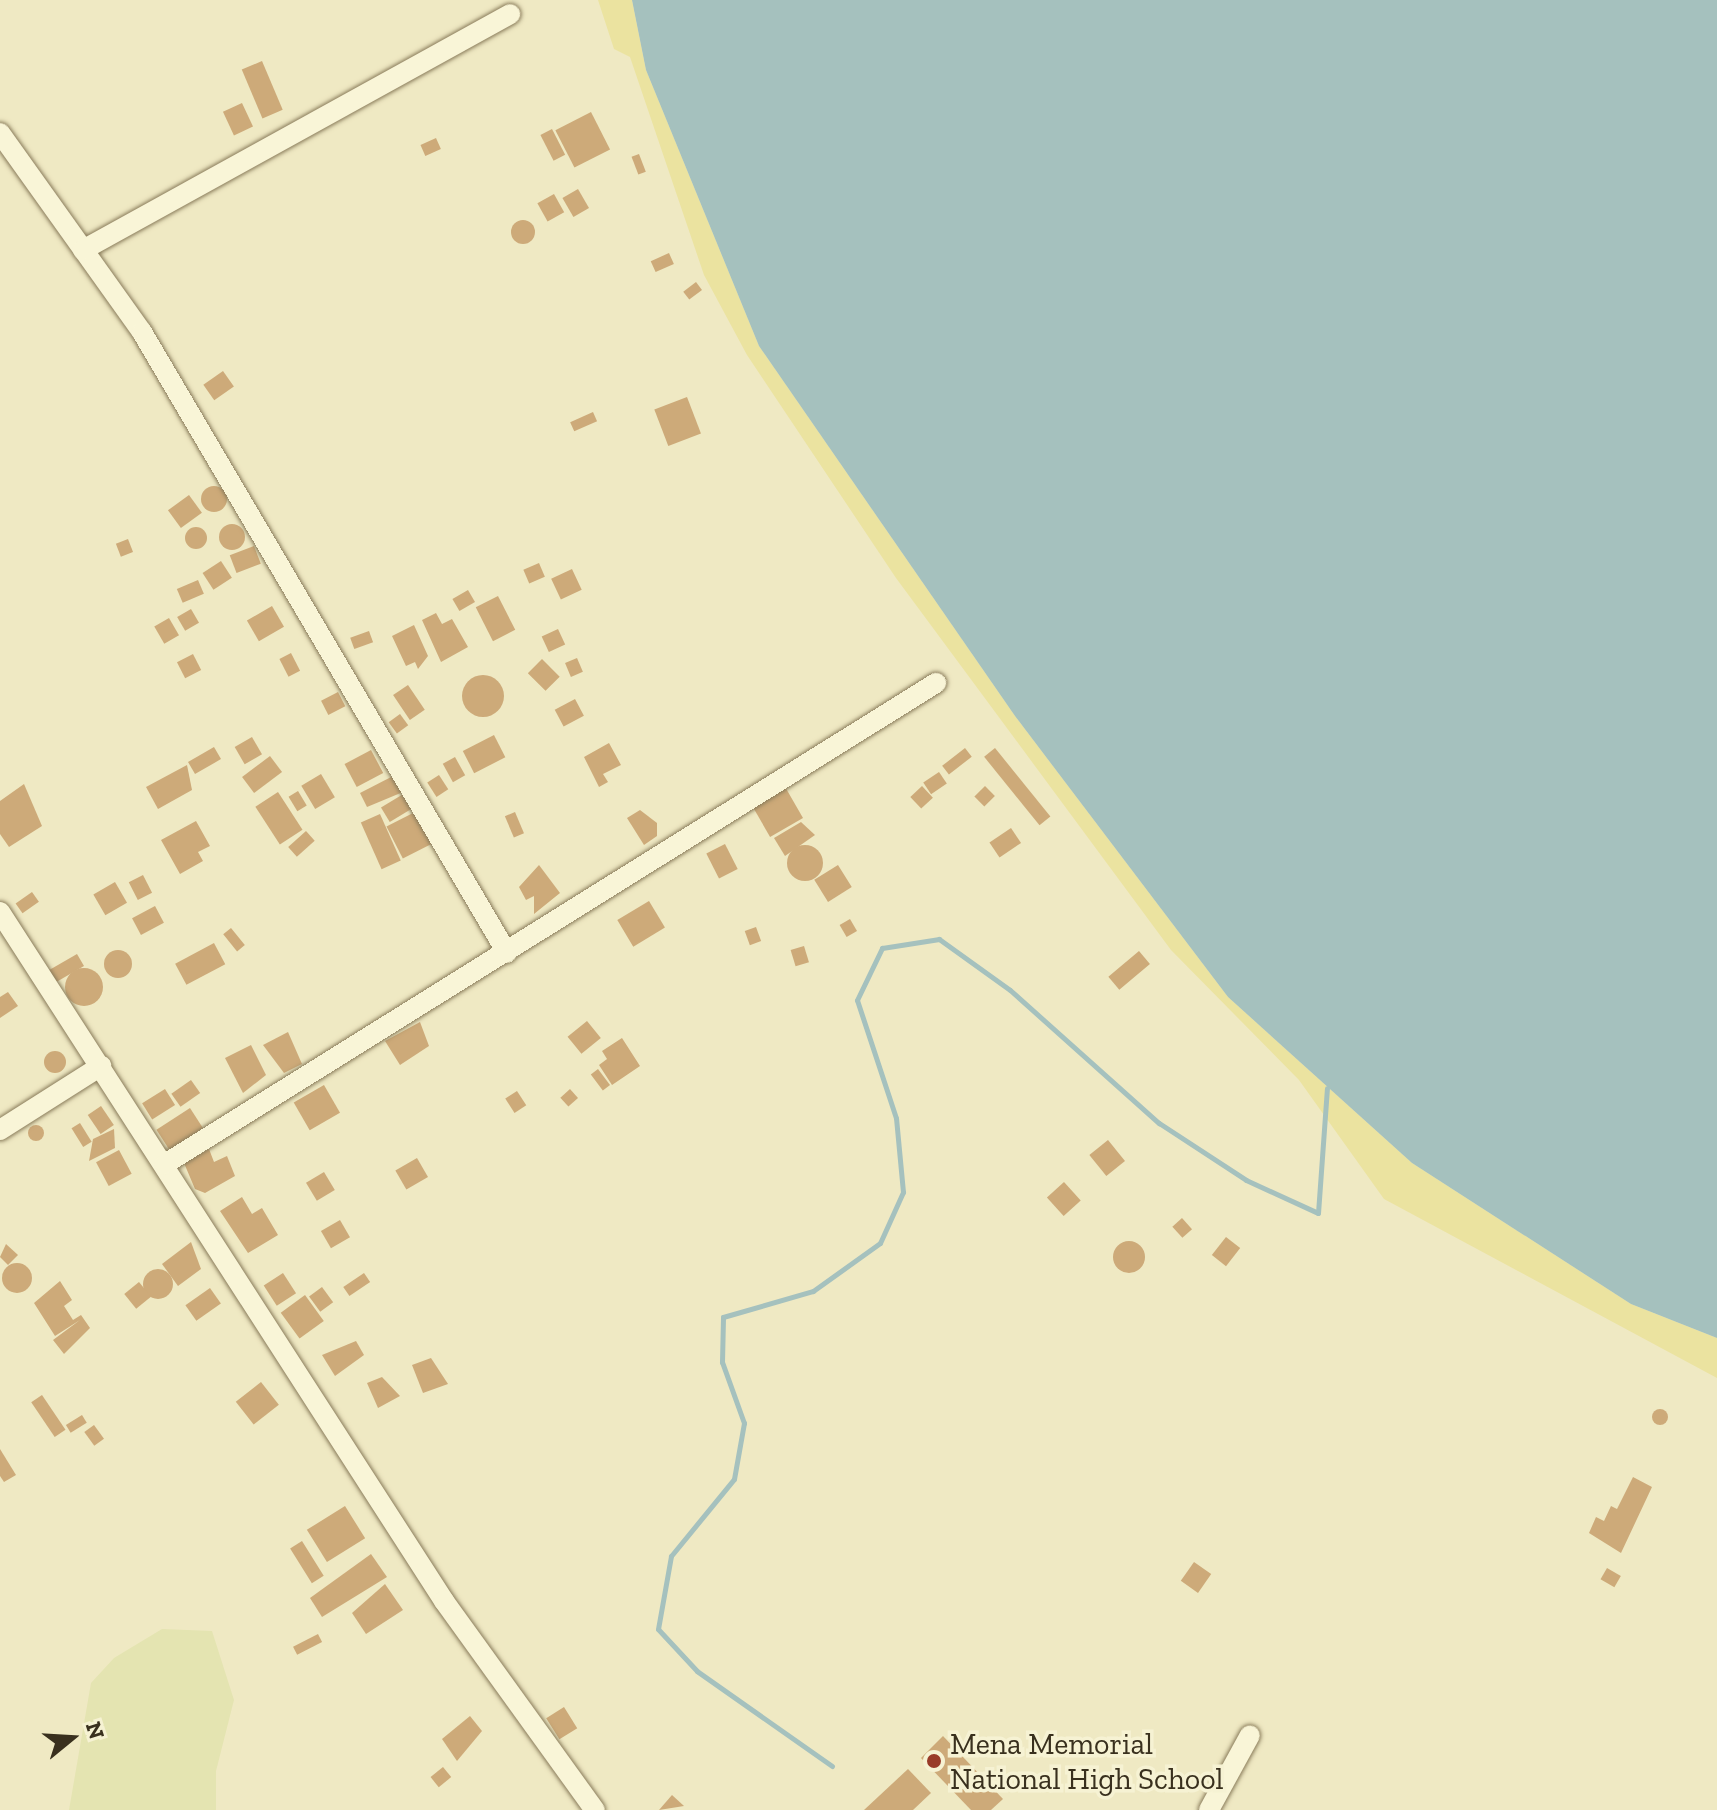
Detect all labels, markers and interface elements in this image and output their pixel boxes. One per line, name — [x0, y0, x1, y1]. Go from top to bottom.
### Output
north arrow — [32, 1698, 112, 1778]
text: N — [80, 1718, 111, 1743]
place label: Mena Memorial National High School — [950, 1726, 1224, 1796]
marker: Mena Memorial National High School — [925, 1752, 943, 1770]

